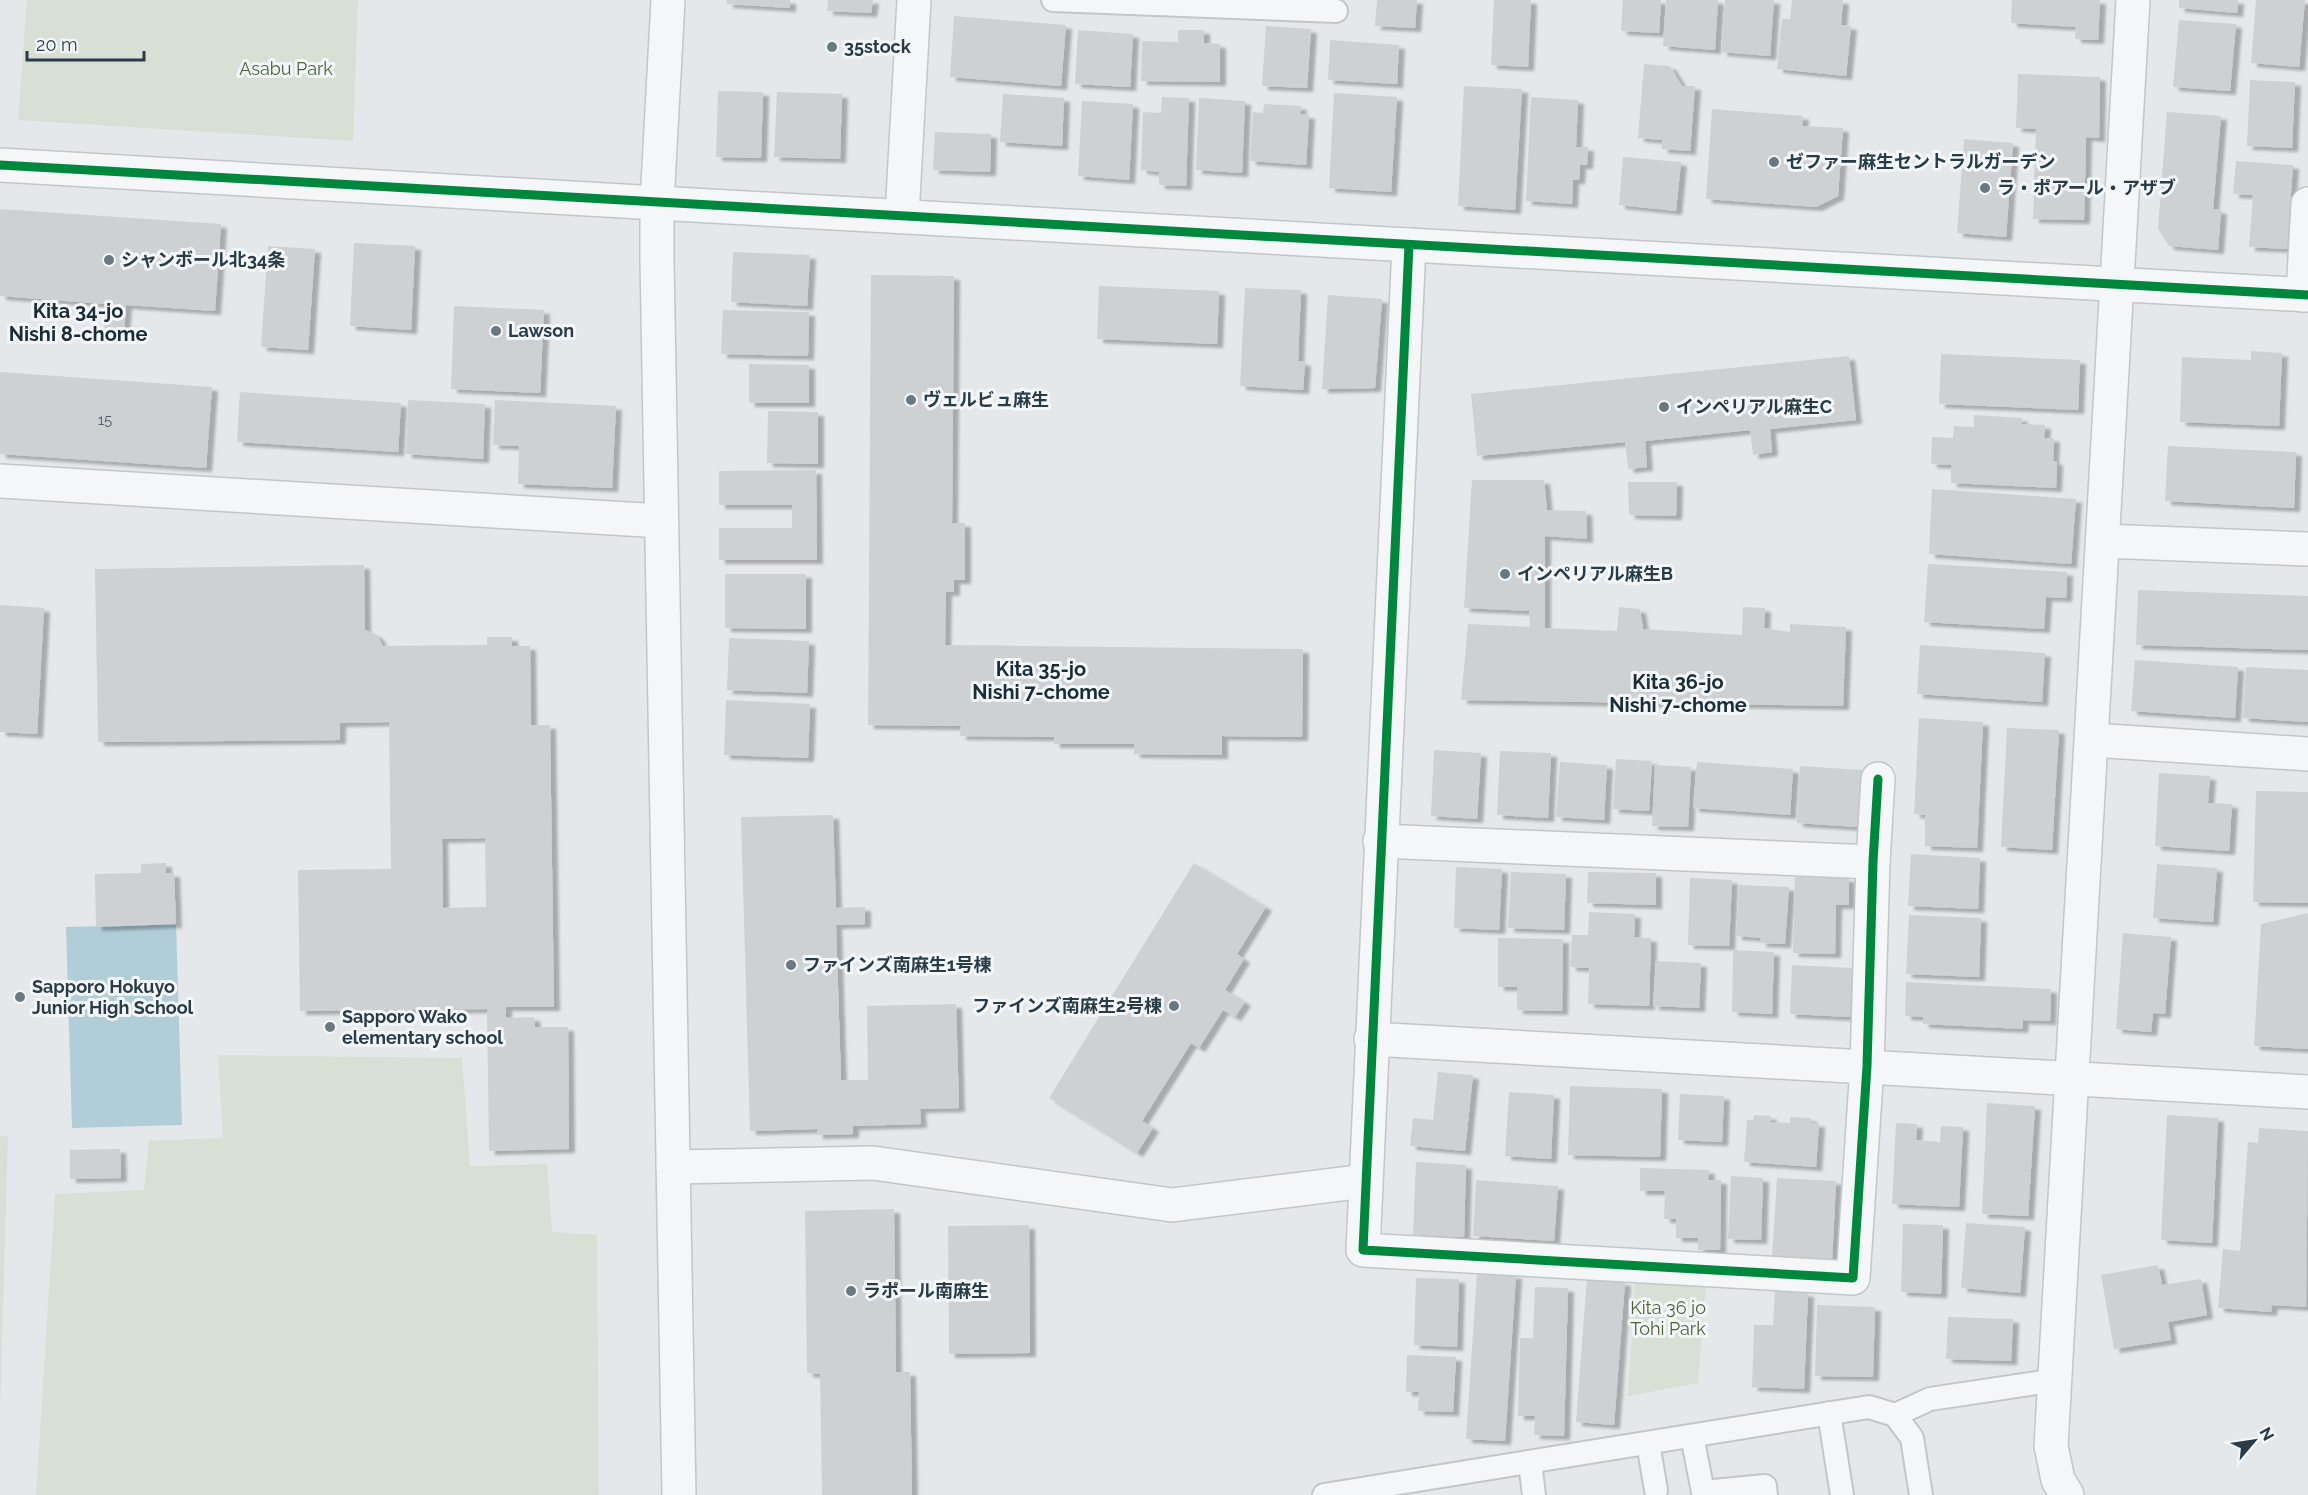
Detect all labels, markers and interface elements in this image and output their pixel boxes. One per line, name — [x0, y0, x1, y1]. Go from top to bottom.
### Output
scale bar — [27, 24, 144, 62]
text: 20 m — [36, 34, 78, 55]
place label: 35stock — [844, 36, 912, 57]
marker: 35stock — [825, 40, 839, 54]
park label: Asabu Park — [239, 58, 333, 79]
place label: ゼファー麻生セントラルガーデン — [1786, 151, 2055, 172]
marker: ゼファー麻生セントラルガーデン — [1767, 155, 1781, 169]
place label: ラ・ポアール・アザブ — [1997, 177, 2176, 198]
marker: ラ・ポアール・アザブ — [1978, 181, 1992, 195]
place label: シャンボール北34条 — [121, 249, 285, 270]
marker: シャンボール北34条 — [102, 253, 116, 267]
district label: Kita 34-jo Nishi 8-chome — [9, 299, 147, 346]
place label: Lawson — [508, 320, 574, 341]
marker: Lawson — [489, 324, 503, 338]
place label: ヴェルビュ麻生 — [923, 389, 1049, 410]
marker: ヴェルビュ麻生 — [904, 393, 918, 407]
place label: インペリアル麻生C — [1676, 396, 1832, 417]
marker: インペリアル麻生C — [1657, 400, 1671, 414]
house number: 15 — [98, 411, 112, 429]
place label: インペリアル麻生B — [1517, 563, 1673, 584]
marker: インペリアル麻生B — [1498, 567, 1512, 581]
district label: Kita 35-jo Nishi 7-chome — [972, 657, 1110, 704]
district label: Kita 36-jo Nishi 7-chome — [1609, 670, 1747, 717]
place label: ファインズ南麻生1号棟 — [803, 954, 992, 975]
marker: ファインズ南麻生1号棟 — [784, 958, 798, 972]
place label: Sapporo Hokuyo Junior High School — [32, 976, 194, 1018]
marker: Sapporo Hokuyo Junior High School — [13, 990, 27, 1004]
place label: ファインズ南麻生2号棟 — [972, 995, 1162, 1016]
marker: ファインズ南麻生2号棟 — [1167, 999, 1181, 1013]
place label: Sapporo Wako elementary school — [342, 1006, 503, 1048]
marker: Sapporo Wako elementary school — [323, 1020, 337, 1034]
place label: ラポール南麻生 — [863, 1280, 989, 1301]
marker: ラポール南麻生 — [844, 1284, 858, 1298]
park label: Kita 36 jo Tohi Park — [1630, 1297, 1706, 1339]
north arrow — [2224, 1411, 2284, 1471]
text: N — [2255, 1424, 2278, 1444]

